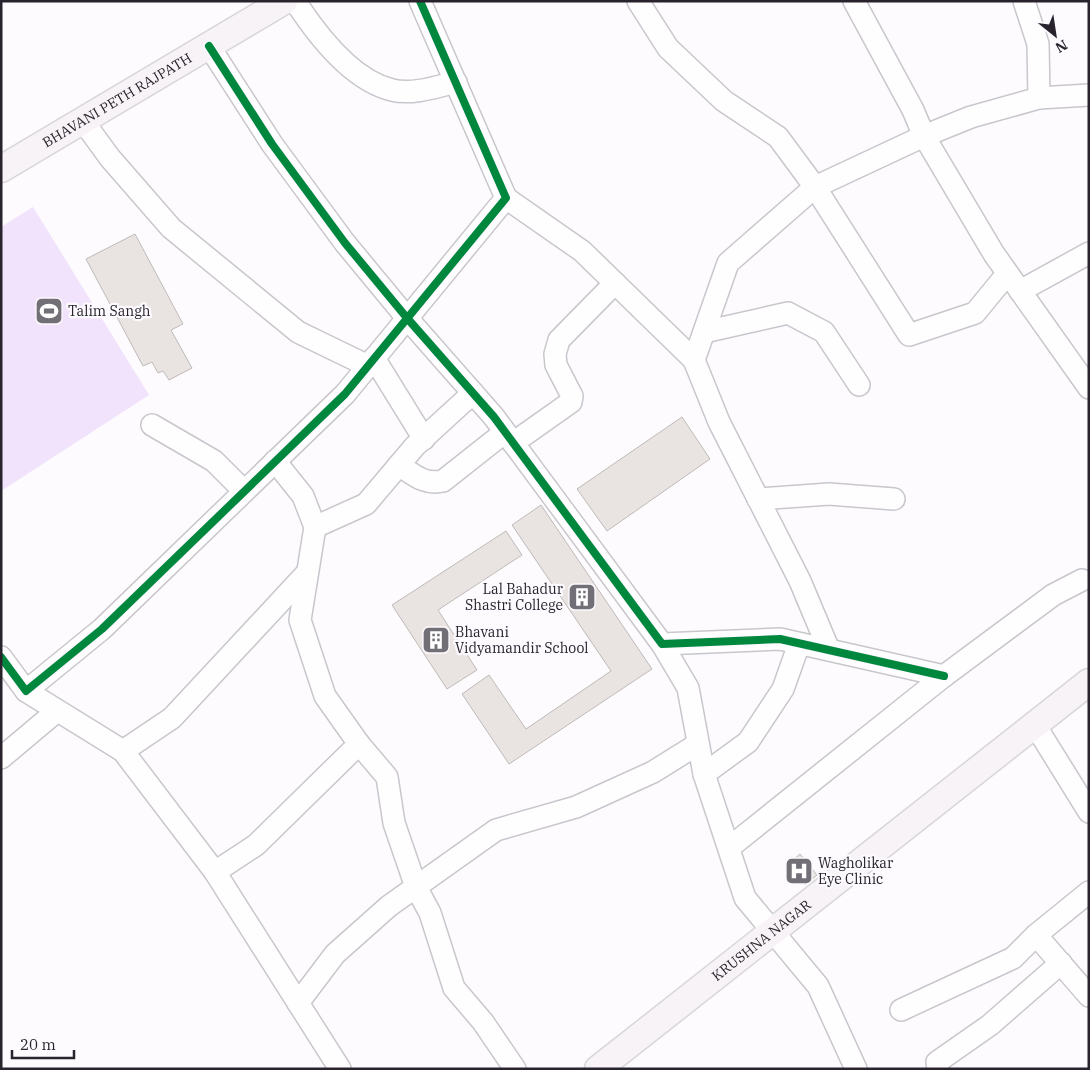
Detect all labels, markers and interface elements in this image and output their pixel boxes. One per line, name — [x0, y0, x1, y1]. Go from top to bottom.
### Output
north arrow — [1030, 10, 1080, 60]
text: N — [1052, 36, 1071, 57]
street label: BHAVANI PETH RAJPATH — [39, 49, 195, 151]
sports icon: Talim Sangh — [34, 296, 64, 326]
place label: Talim Sangh — [68, 302, 151, 320]
place label: Lal Bahadur Shastri College — [465, 580, 564, 614]
building icon: Lal Bahadur Shastri College — [567, 582, 597, 612]
place label: Bhavani Vidyamandir School — [455, 623, 589, 657]
building icon: Bhavani Vidyamandir School — [421, 625, 451, 655]
place label: Wagholikar Eye Clinic — [818, 854, 894, 888]
hospital icon: Wagholikar Eye Clinic — [784, 856, 814, 886]
street label: KRUSHNA NAGAR — [708, 895, 815, 985]
scale bar — [12, 1028, 75, 1060]
text: 20 m — [20, 1035, 56, 1054]

